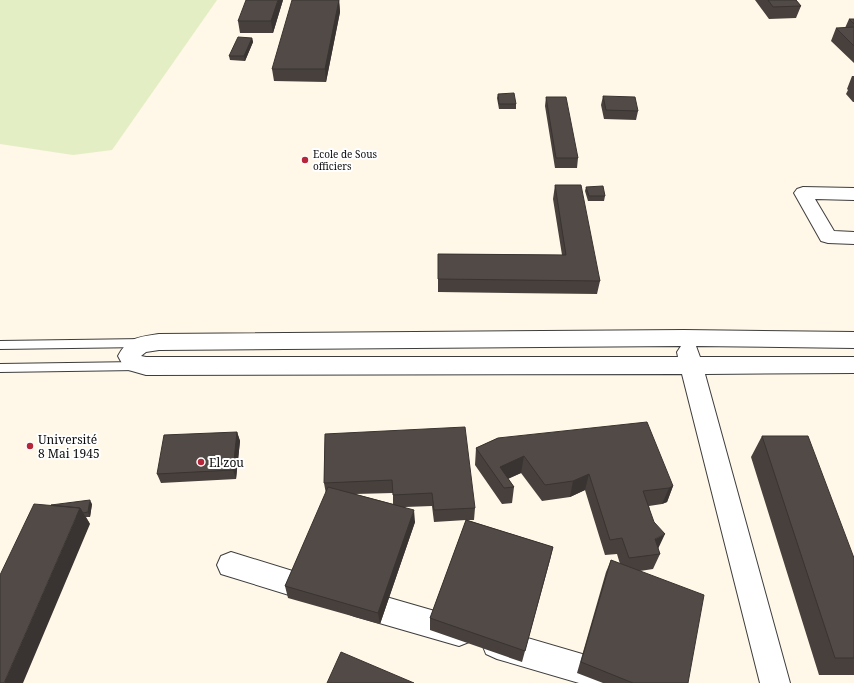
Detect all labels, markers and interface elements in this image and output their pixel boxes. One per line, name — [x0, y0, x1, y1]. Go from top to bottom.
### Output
place label: Ecole de Sous officiers — [313, 147, 378, 173]
marker: Ecole de Sous officiers — [300, 155, 310, 165]
place label: Université 8 Mai 1945 — [38, 431, 100, 462]
marker: Université 8 Mai 1945 — [25, 441, 35, 451]
place label: El zou — [209, 454, 244, 471]
marker: El zou — [196, 457, 206, 467]

